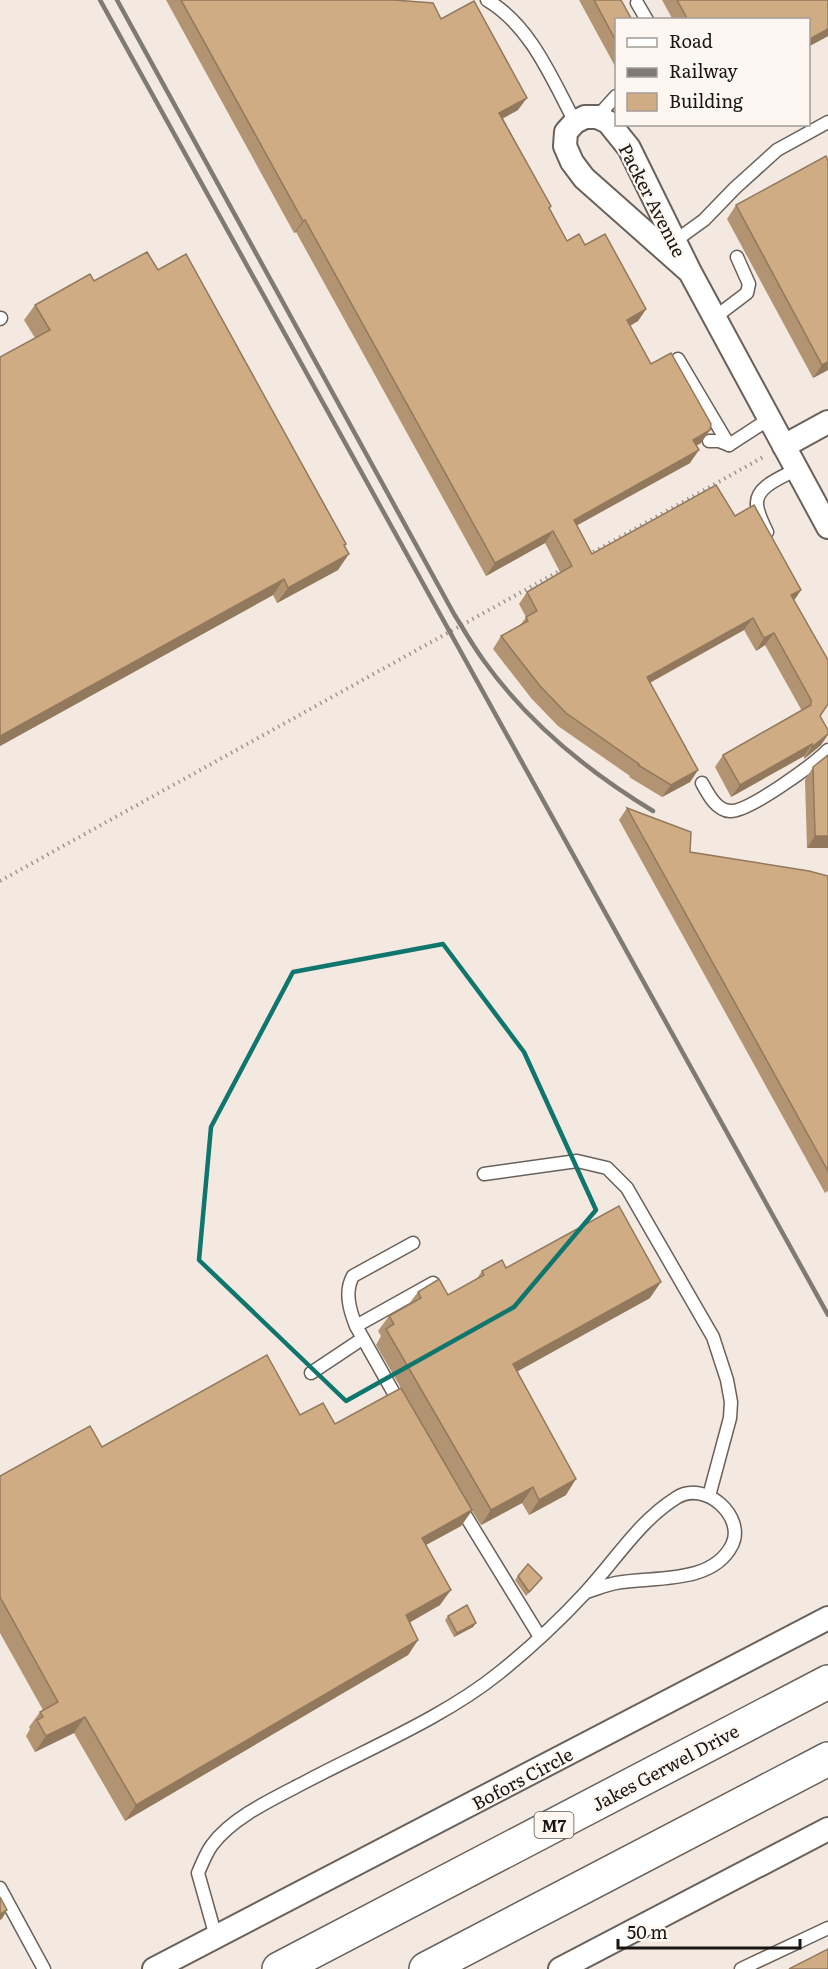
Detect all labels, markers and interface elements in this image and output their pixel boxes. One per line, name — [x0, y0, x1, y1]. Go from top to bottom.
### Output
legend — [615, 18, 810, 126]
text: Road — [669, 27, 713, 54]
text: Railway — [669, 57, 738, 84]
text: Building — [669, 87, 744, 114]
street label: Packer Avenue — [613, 138, 693, 262]
street label: Jakes Gerwel Drive — [587, 1717, 743, 1817]
street label: Bofors Circle — [467, 1740, 577, 1816]
road number: M7 — [534, 1812, 574, 1838]
scale bar — [618, 1912, 800, 1950]
text: 50 m — [627, 1918, 668, 1945]

